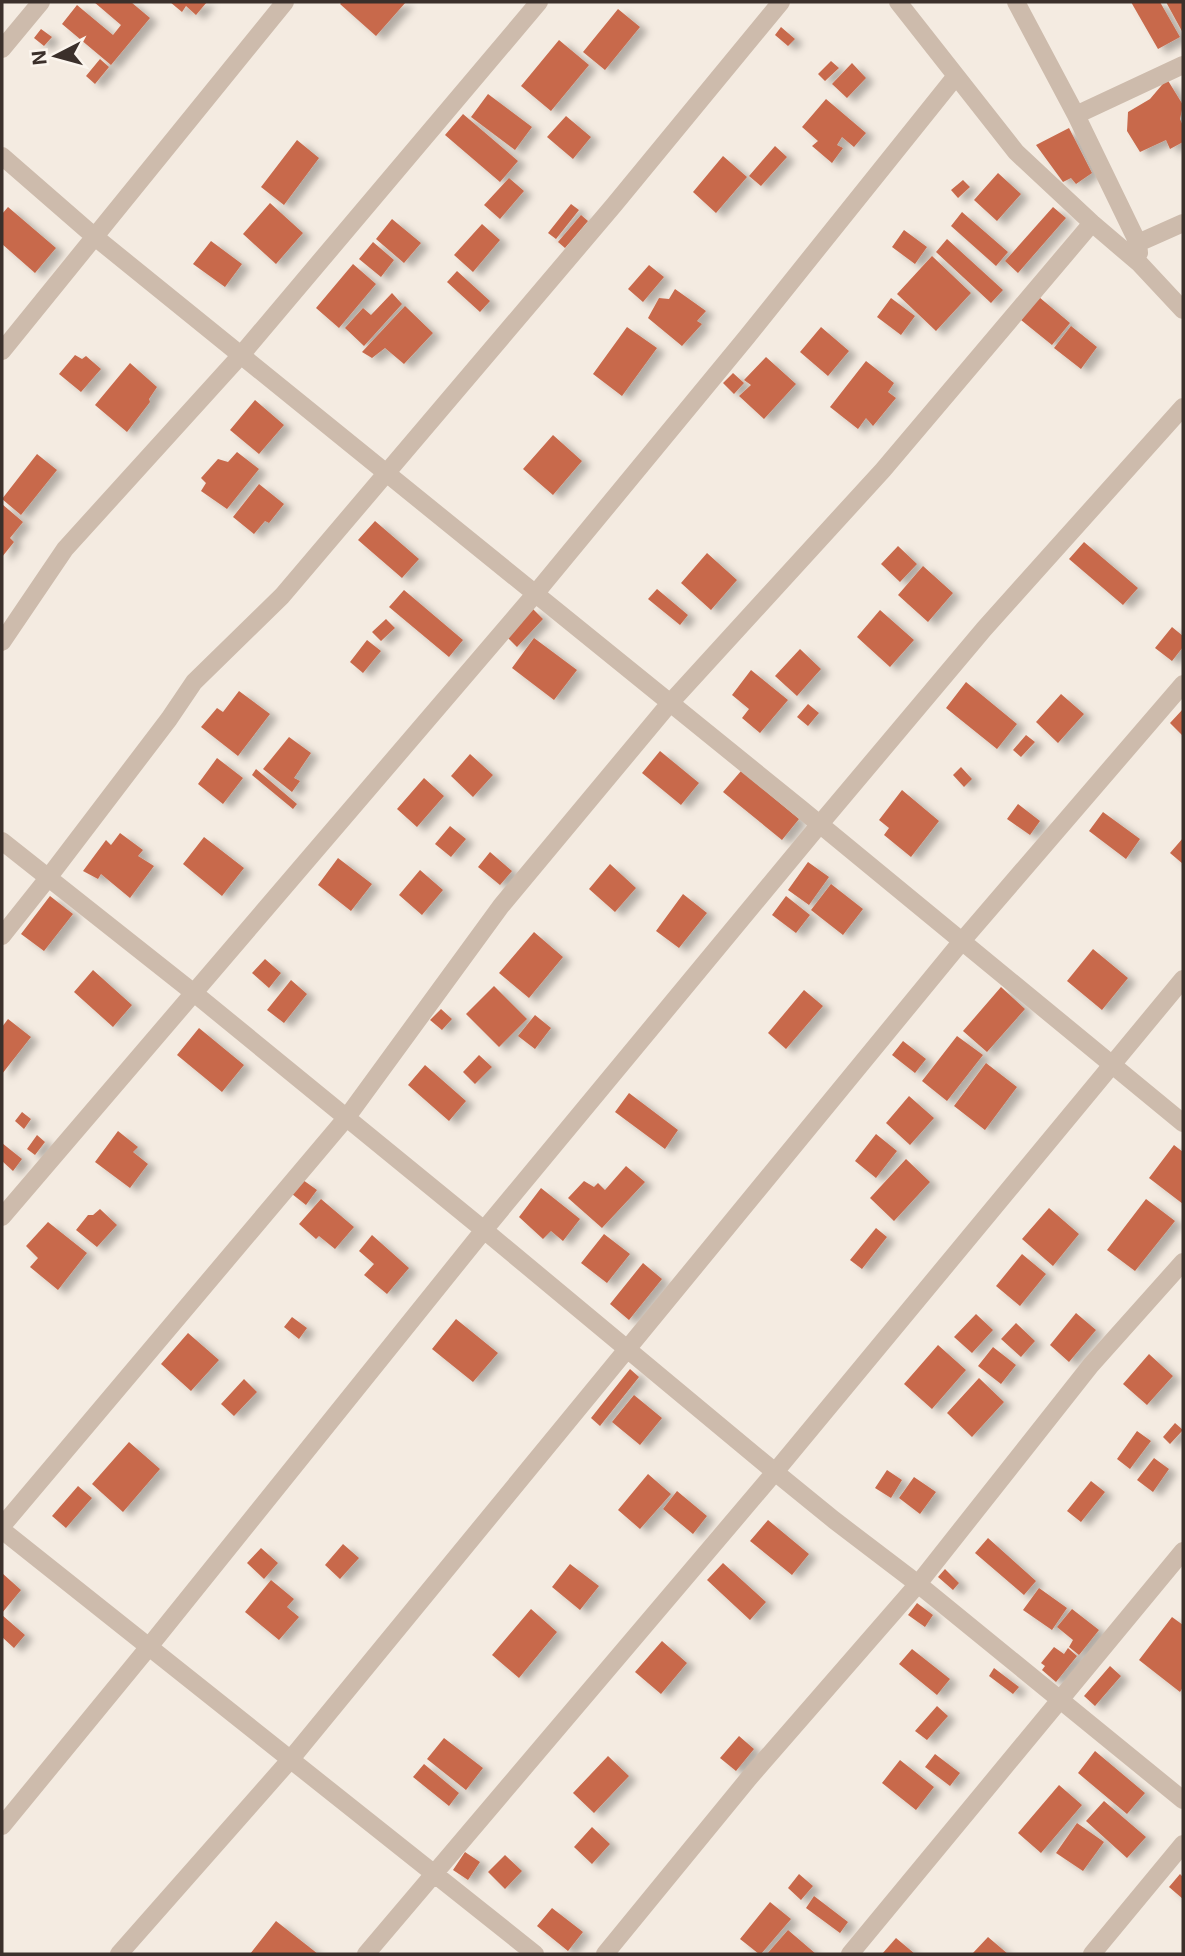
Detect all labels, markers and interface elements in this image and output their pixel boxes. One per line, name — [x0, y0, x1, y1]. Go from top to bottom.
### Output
north arrow — [21, 21, 91, 91]
text: N — [27, 49, 52, 66]

